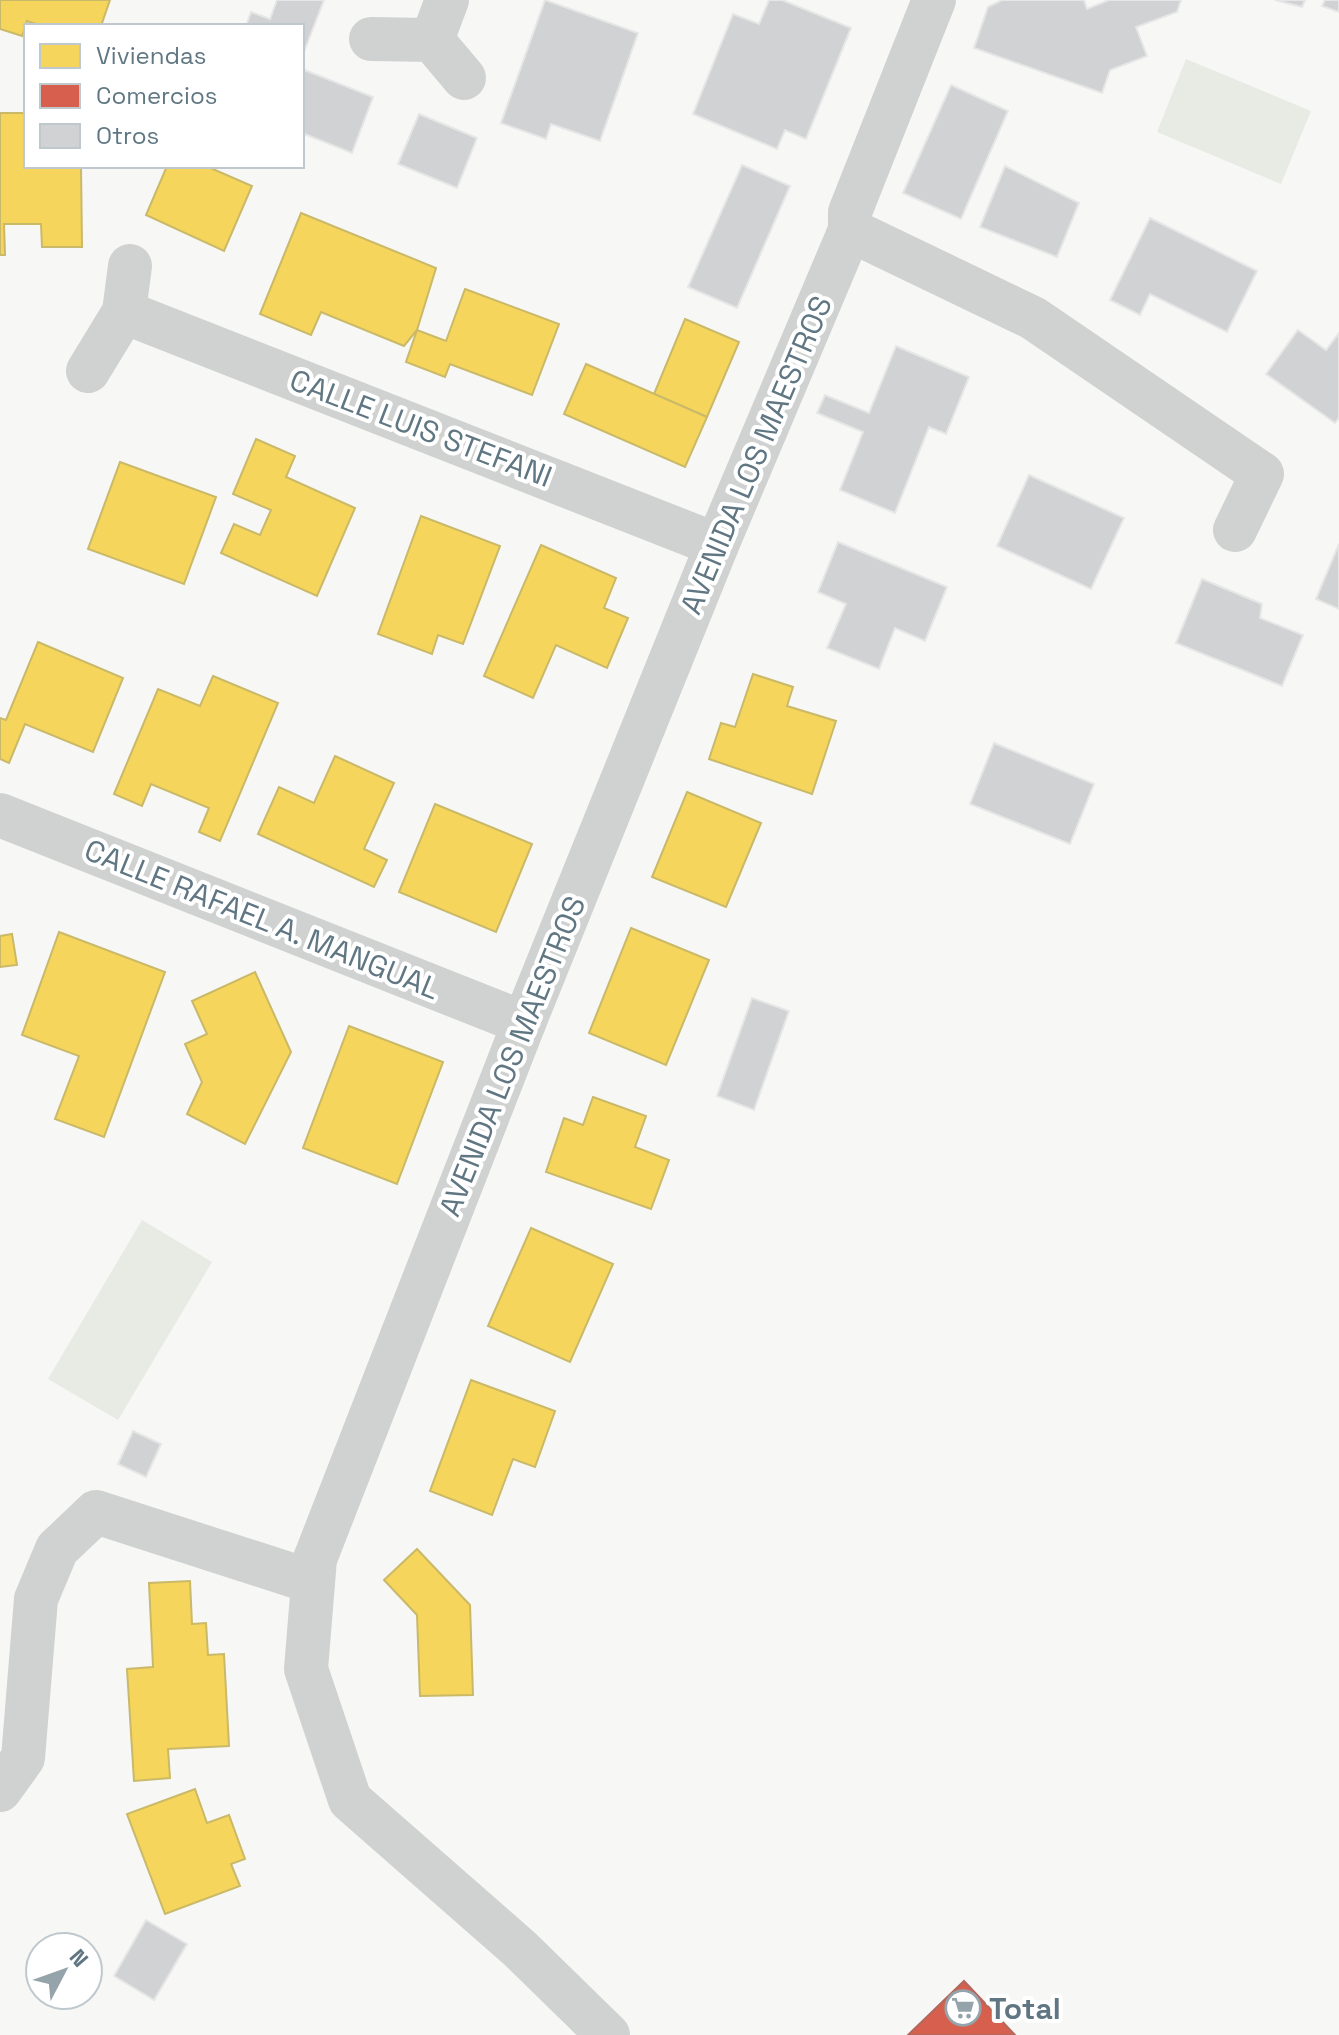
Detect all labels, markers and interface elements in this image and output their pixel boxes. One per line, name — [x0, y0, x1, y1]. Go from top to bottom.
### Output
legend — [24, 24, 304, 168]
text: Viviendas — [96, 40, 206, 71]
text: Comercios — [96, 80, 217, 111]
text: Otros — [96, 120, 159, 151]
street label: AVENIDA LOS MAESTROS — [671, 290, 841, 620]
street label: CALLE LUIS STEFANI — [284, 360, 558, 496]
street label: CALLE RAFAEL A. MANGUAL — [79, 830, 445, 1008]
street label: AVENIDA LOS MAESTROS — [430, 890, 594, 1222]
north arrow — [24, 1931, 104, 2011]
text: N — [64, 1943, 94, 1973]
supermarket icon: Total — [944, 1989, 982, 2027]
place label: Total — [989, 1989, 1061, 2028]

